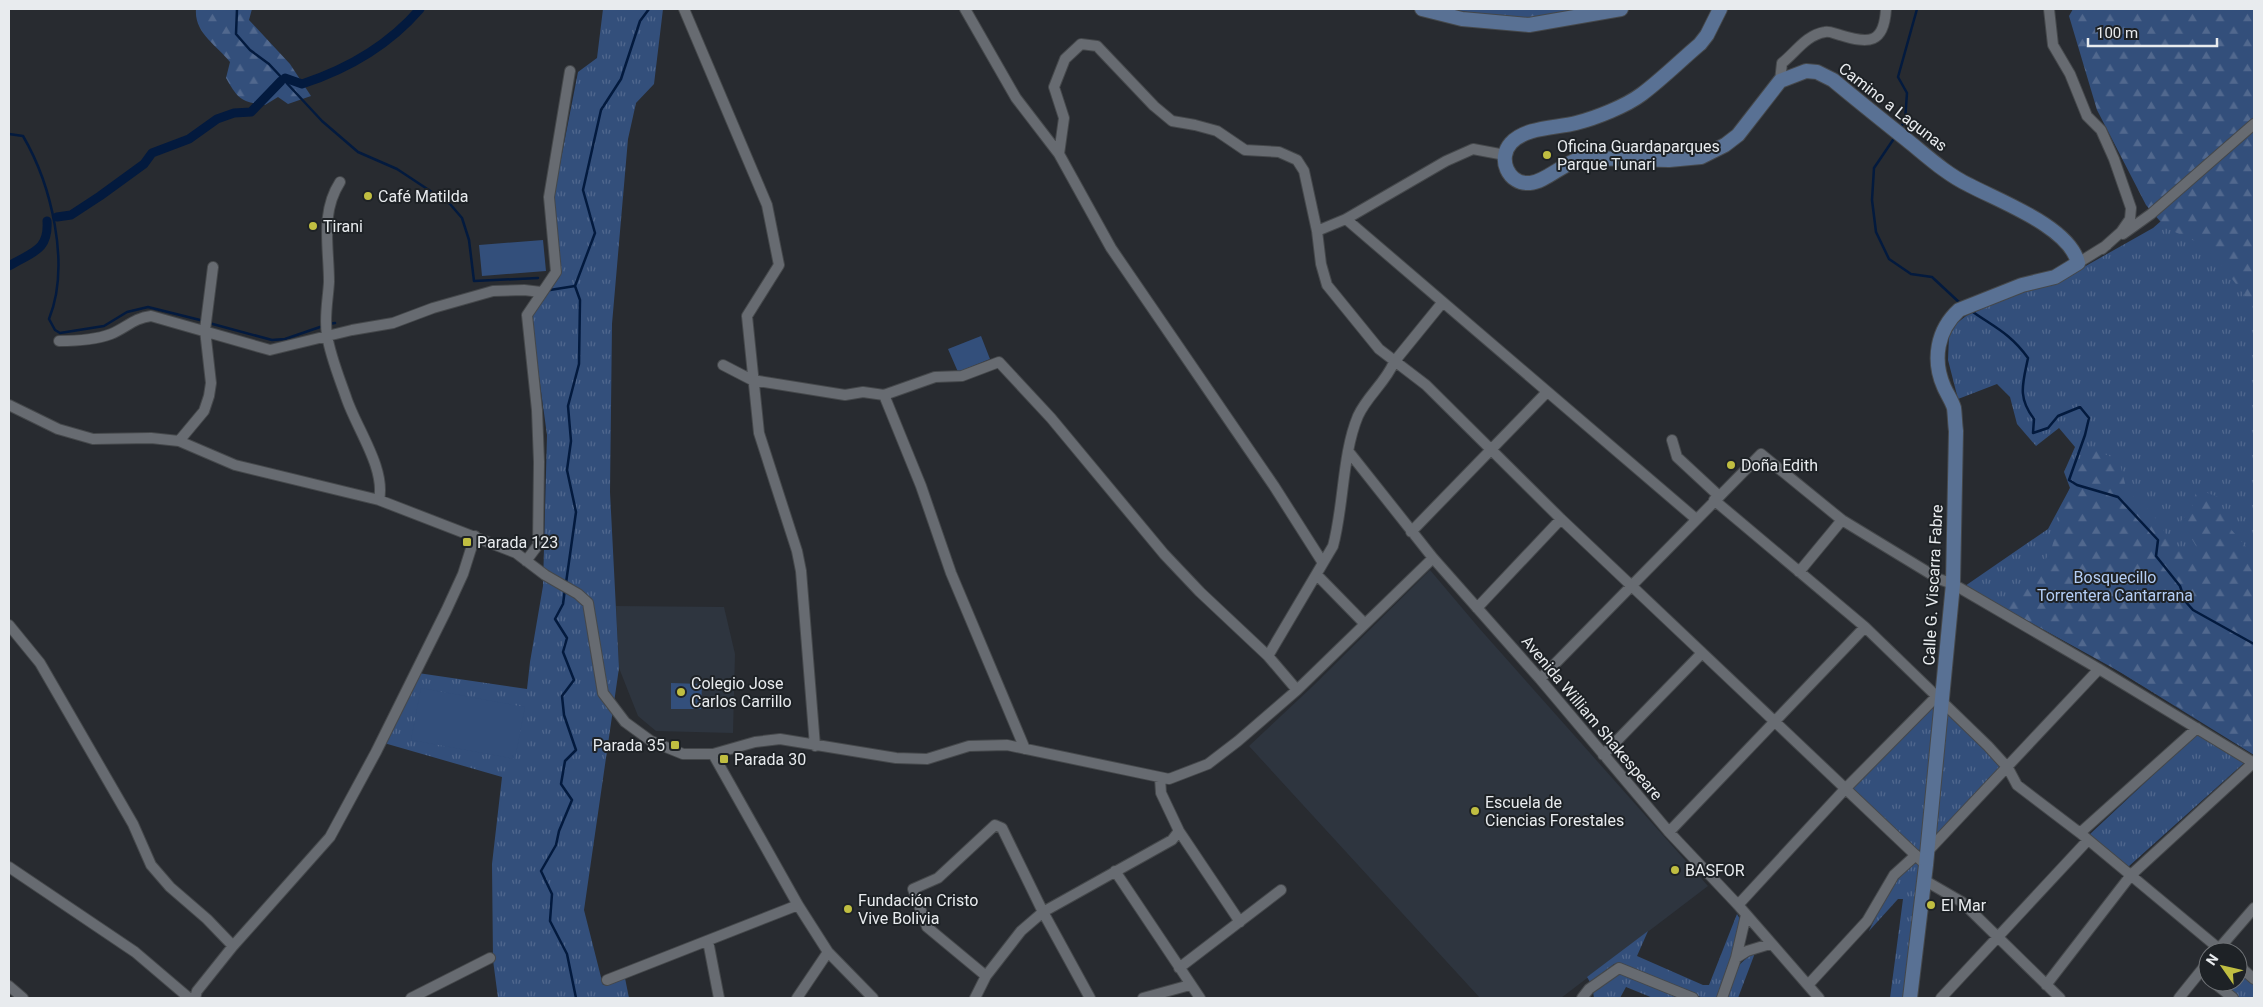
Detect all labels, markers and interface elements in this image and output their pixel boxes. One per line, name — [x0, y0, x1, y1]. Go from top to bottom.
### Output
scale bar — [2088, 15, 2217, 47]
text: 100 m — [2096, 24, 2138, 42]
street label: Camino a Lagunas — [1835, 59, 1951, 155]
place label: Oficina Guardaparques Parque Tunari — [1557, 137, 1720, 174]
marker: Oficina Guardaparques Parque Tunari — [1541, 149, 1553, 161]
place label: Café Matilda — [378, 187, 468, 206]
marker: Café Matilda — [362, 190, 374, 202]
place label: Tirani — [323, 217, 363, 236]
marker: Tirani — [307, 220, 319, 232]
place label: Doña Edith — [1741, 456, 1818, 475]
marker: Doña Edith — [1725, 459, 1737, 471]
street label: Calle G. Viscarra Fabre — [1919, 504, 1947, 666]
place label: Parada 123 — [477, 533, 558, 552]
marker: Parada 123 — [461, 536, 473, 548]
park label: Bosquecillo Torrentera Cantarrana — [2037, 568, 2193, 605]
street label: Avenida William Shakespeare — [1518, 632, 1666, 804]
place label: Colegio Jose Carlos Carrillo — [691, 674, 792, 711]
marker: Colegio Jose Carlos Carrillo — [675, 686, 687, 698]
place label: Parada 35 — [593, 736, 665, 755]
marker: Parada 35 — [669, 739, 681, 751]
place label: Parada 30 — [734, 750, 806, 769]
marker: Parada 30 — [718, 753, 730, 765]
place label: Escuela de Ciencias Forestales — [1485, 793, 1624, 830]
marker: Escuela de Ciencias Forestales — [1469, 805, 1481, 817]
place label: BASFOR — [1685, 861, 1745, 880]
marker: BASFOR — [1669, 864, 1681, 876]
place label: Fundación Cristo Vive Bolivia — [858, 891, 978, 928]
place label: El Mar — [1941, 896, 1987, 915]
marker: El Mar — [1925, 899, 1937, 911]
marker: Fundación Cristo Vive Bolivia — [842, 903, 854, 915]
north arrow — [2198, 942, 2248, 992]
text: N — [2203, 951, 2222, 968]

